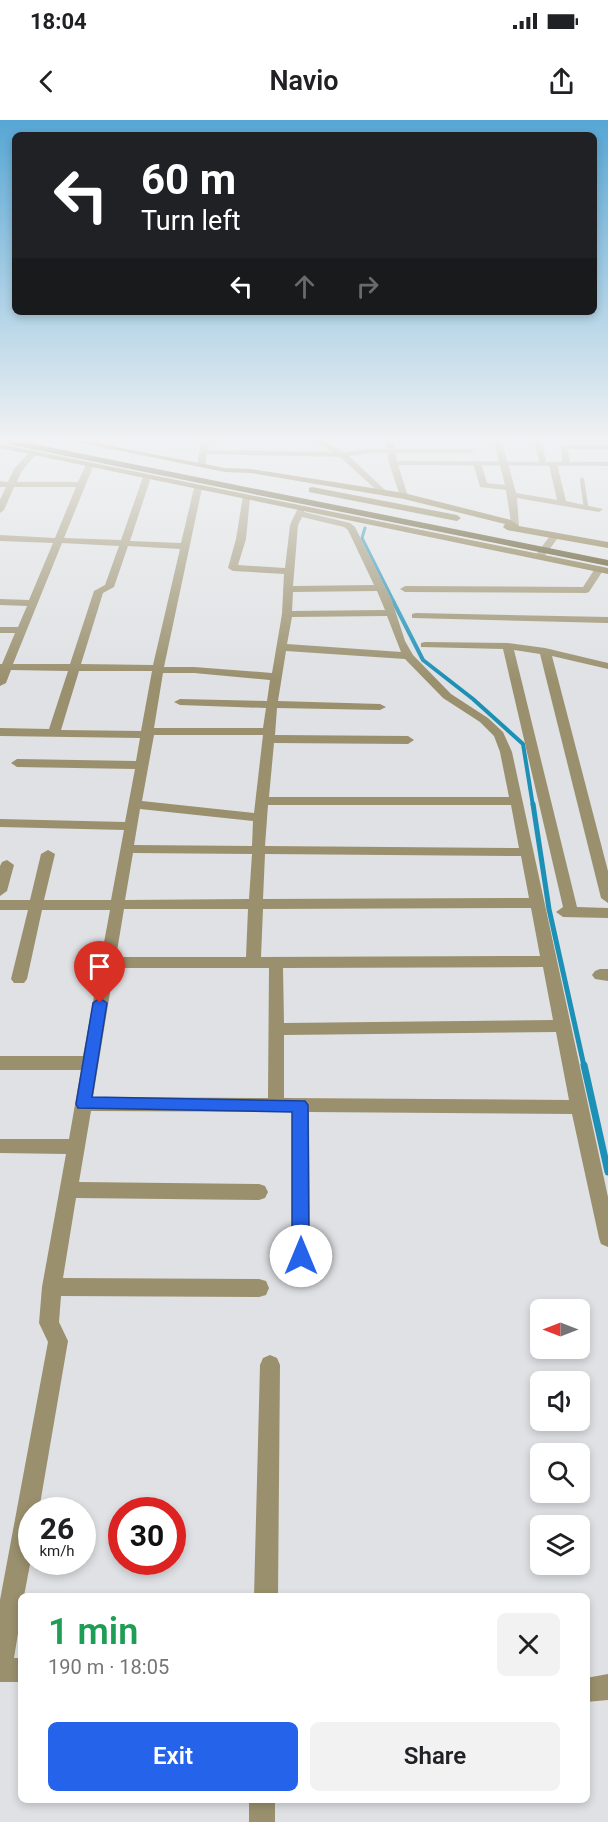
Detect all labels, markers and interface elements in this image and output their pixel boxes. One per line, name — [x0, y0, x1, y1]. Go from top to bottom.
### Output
text: 18:04 — [30, 9, 87, 34]
icon: back — [30, 65, 63, 98]
text: Navio — [269, 65, 339, 97]
icon: share — [545, 65, 578, 98]
text: 60 m — [141, 155, 236, 204]
icon: left — [42, 156, 120, 234]
text: Turn left — [141, 205, 241, 237]
icon: left — [225, 270, 258, 303]
icon: ahead — [288, 270, 321, 303]
icon: right — [351, 270, 384, 303]
pin — [74, 941, 125, 1003]
icon: arrive — [83, 950, 116, 983]
position arrow — [269, 1224, 333, 1288]
north arrow — [530, 1299, 590, 1359]
map controls — [530, 1299, 590, 1575]
button: sound — [530, 1371, 590, 1431]
button: search — [530, 1443, 590, 1503]
speed limit sign: 30 — [108, 1497, 186, 1575]
text: 26 — [40, 1511, 74, 1546]
button: layers — [530, 1515, 590, 1575]
text: km/h — [39, 1542, 75, 1560]
text: 1 min — [48, 1611, 138, 1653]
button: close — [497, 1613, 560, 1676]
text: 190 m · 18:05 — [48, 1655, 169, 1679]
button: Exit — [48, 1722, 298, 1791]
button: Share — [310, 1722, 560, 1791]

